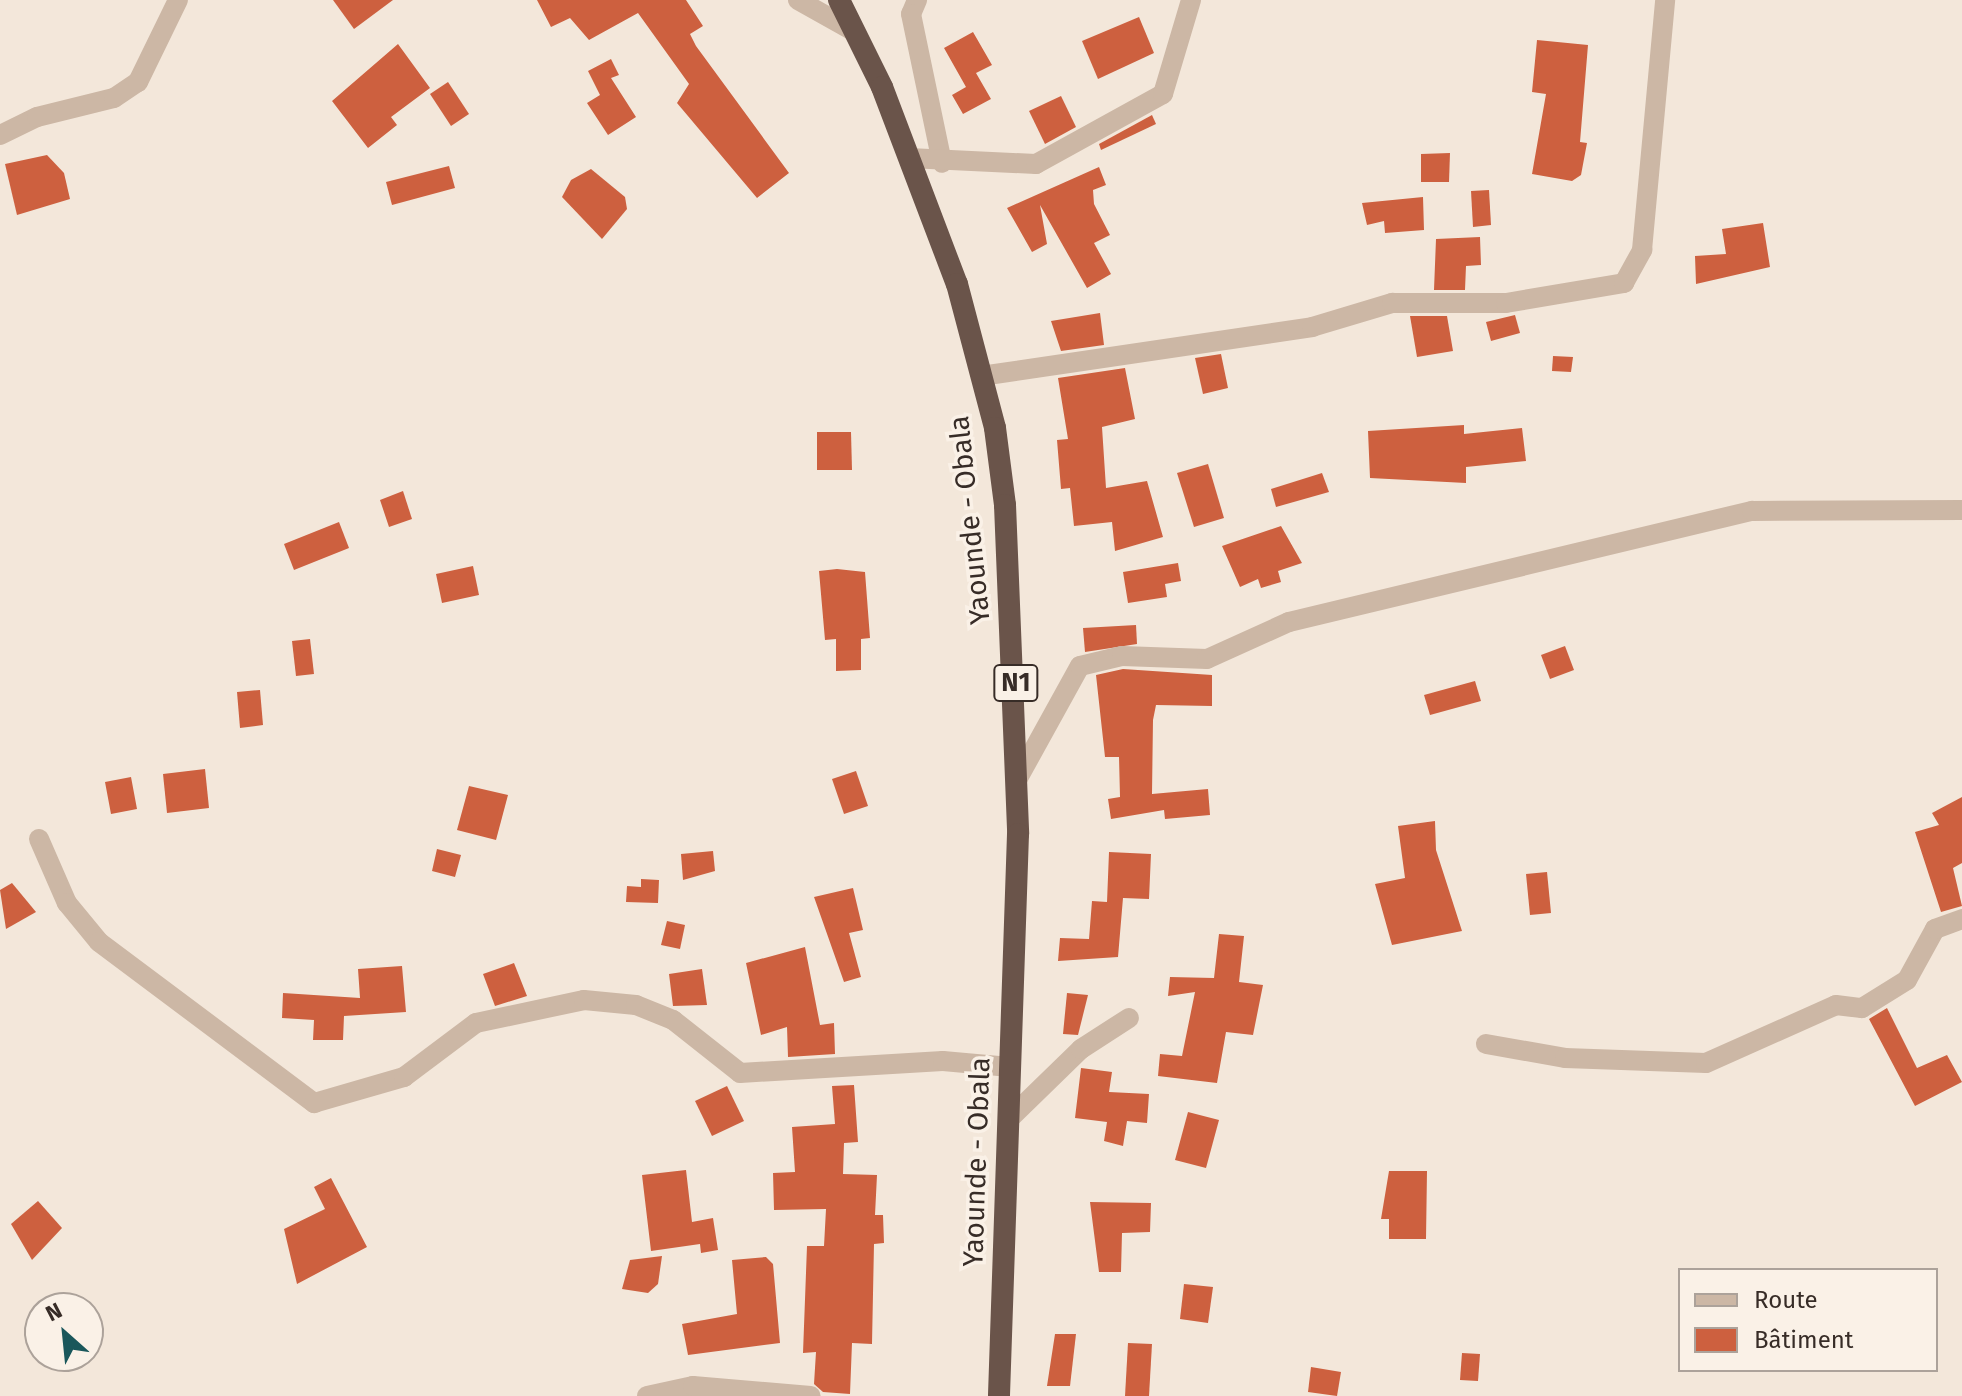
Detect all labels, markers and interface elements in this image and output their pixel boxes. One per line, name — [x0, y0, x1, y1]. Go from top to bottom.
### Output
street label: Yaounde - Obala — [942, 414, 998, 626]
road number: N1 — [992, 661, 1040, 705]
street label: Yaounde - Obala — [957, 1057, 997, 1267]
legend — [1678, 1268, 1938, 1372]
text: Route — [1754, 1286, 1818, 1314]
north arrow — [24, 1292, 104, 1372]
text: N — [41, 1297, 66, 1327]
text: Bâtiment — [1754, 1326, 1853, 1354]

